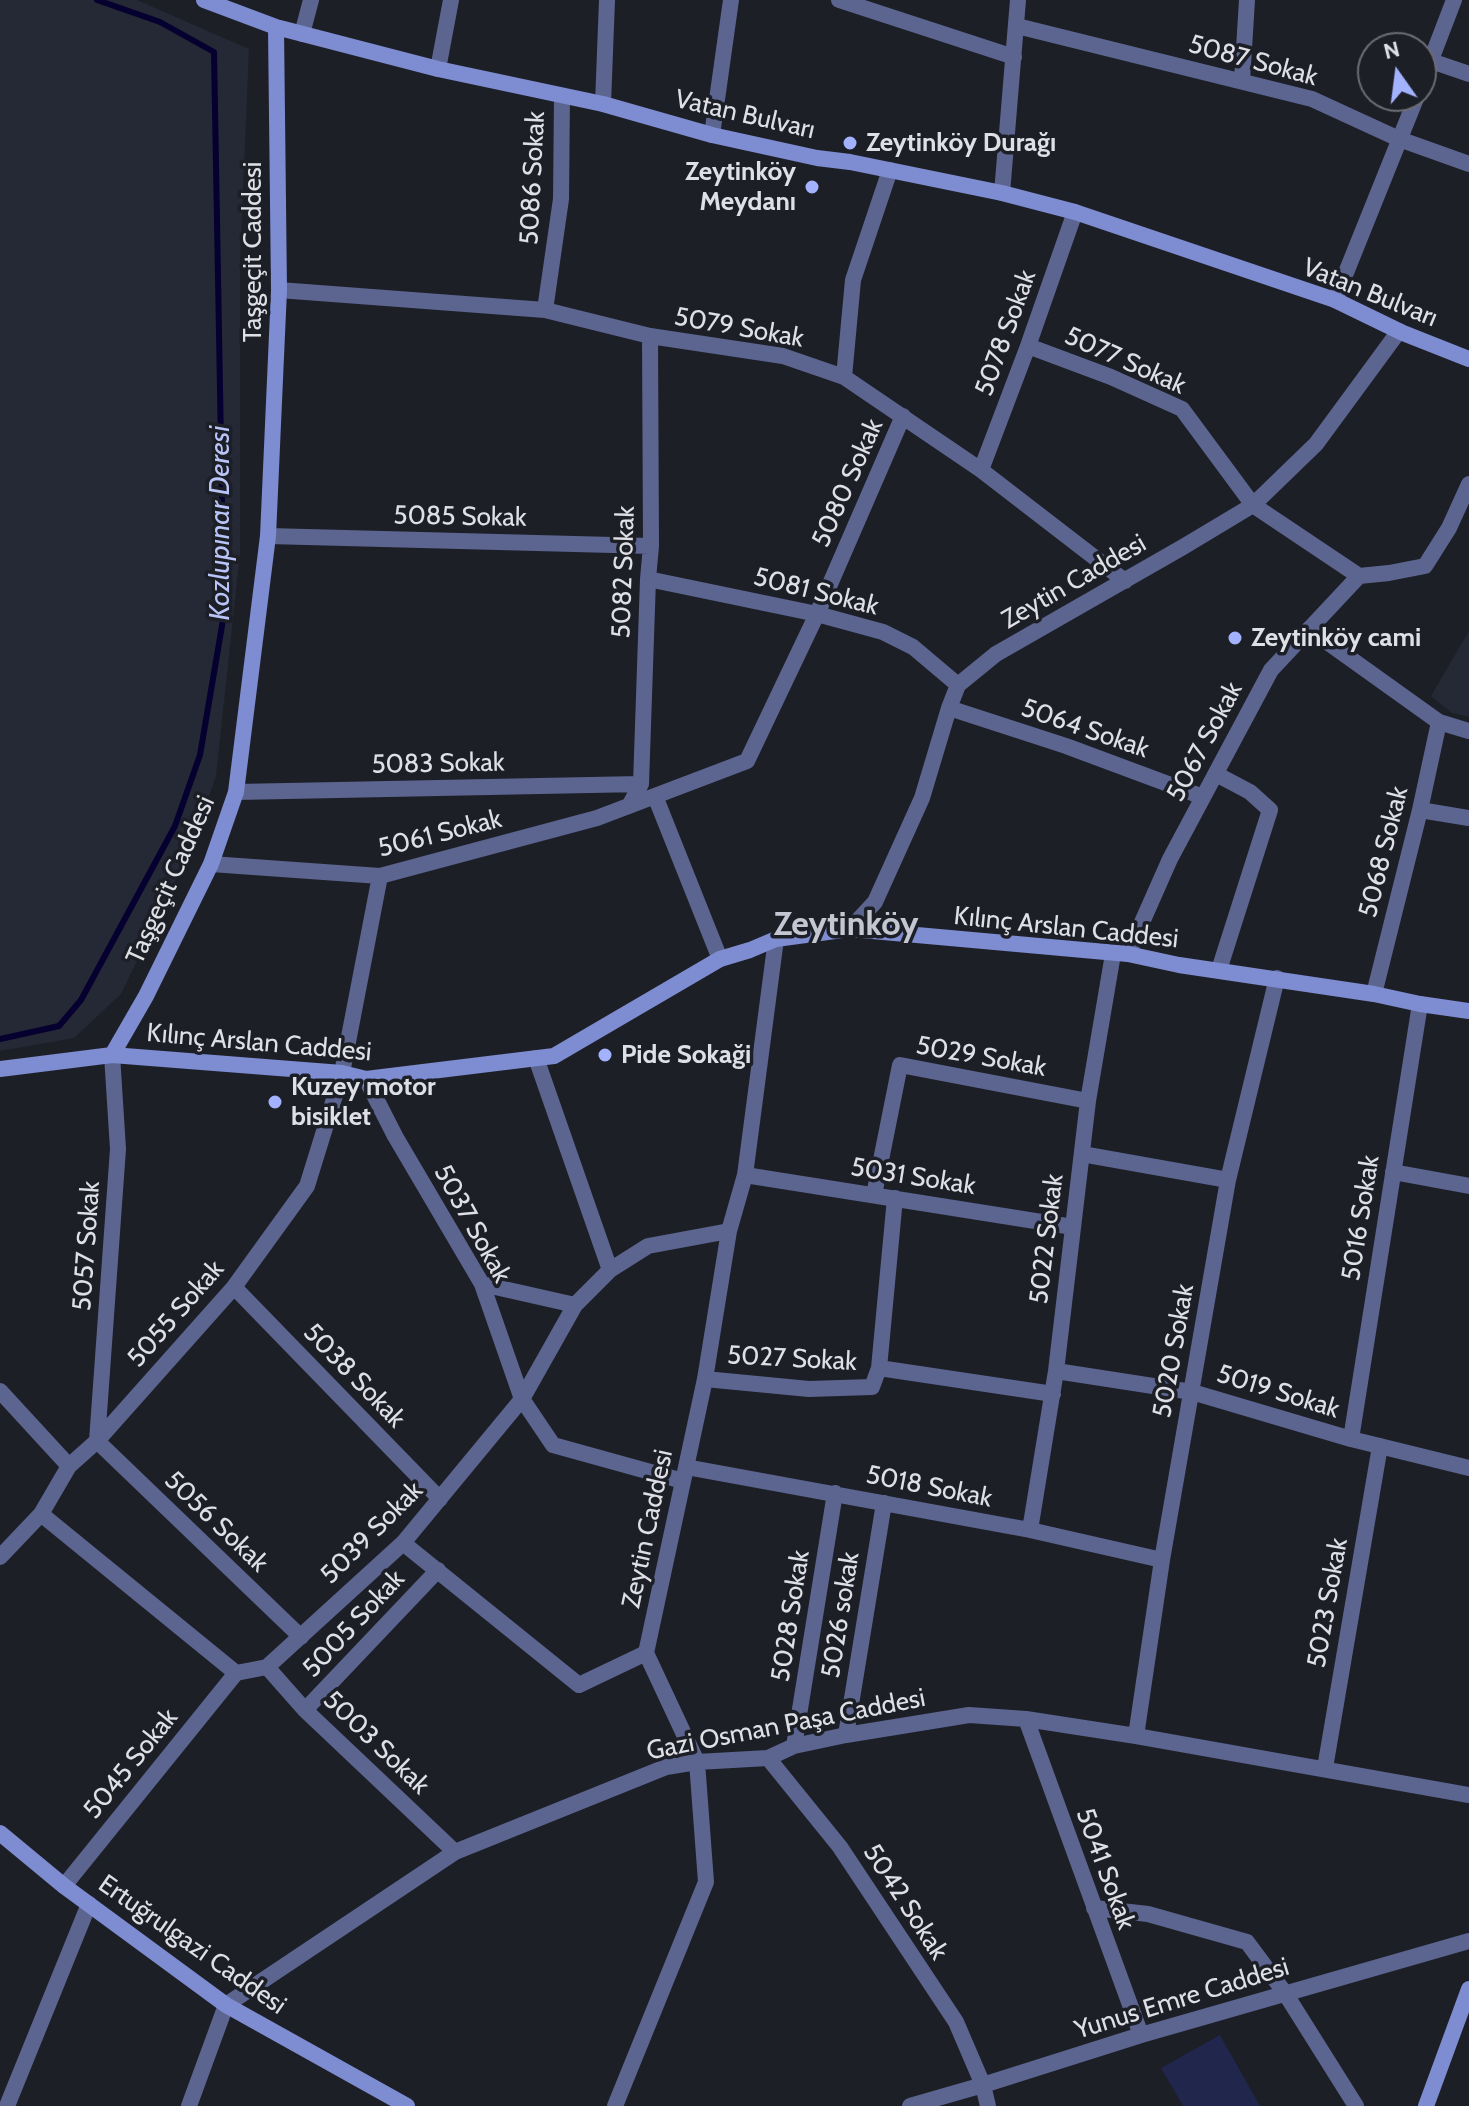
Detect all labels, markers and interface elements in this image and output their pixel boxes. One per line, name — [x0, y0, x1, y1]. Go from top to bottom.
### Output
street label: 5087 Sokak — [1185, 29, 1321, 93]
north arrow — [1357, 32, 1437, 112]
text: N — [1381, 35, 1402, 65]
street label: Vatan Bulvarı — [672, 84, 818, 146]
street label: 5086 Sokak — [514, 110, 552, 246]
place label: Zeytinköy Durağı — [866, 127, 1056, 159]
marker: Zeytinköy Durağı — [841, 134, 859, 152]
place label: Zeytinköy Meydanı — [685, 156, 796, 218]
street label: Taşgeçit Caddesi — [237, 162, 269, 342]
marker: Zeytinköy Meydanı — [803, 178, 821, 196]
street label: Vatan Bulvarı — [1298, 252, 1442, 334]
street label: 5078 Sokak — [969, 266, 1043, 400]
street label: 5079 Sokak — [672, 301, 806, 355]
street label: 5077 Sokak — [1060, 321, 1190, 401]
street label: 5080 Sokak — [806, 414, 890, 552]
water label: Kozlupınar Deresi — [204, 426, 238, 620]
street label: 5085 Sokak — [393, 500, 527, 534]
street label: 5082 Sokak — [606, 505, 642, 639]
street label: Zeytin Caddesi — [996, 528, 1152, 636]
street label: 5081 Sokak — [750, 561, 882, 623]
place label: Zeytinköy cami — [1251, 622, 1421, 654]
marker: Zeytinköy cami — [1226, 629, 1244, 647]
street label: 5067 Sokak — [1161, 677, 1249, 807]
street label: 5064 Sokak — [1017, 693, 1153, 765]
street label: 5083 Sokak — [371, 747, 505, 781]
street label: 5068 Sokak — [1353, 783, 1415, 921]
street label: Taşgeçit Caddesi — [120, 791, 222, 969]
street label: 5061 Sokak — [375, 804, 505, 864]
street label: Kılınç Arslan Caddesi — [952, 901, 1180, 955]
district label: Zeytinköy — [773, 905, 919, 945]
street label: Kılınç Arslan Caddesi — [145, 1018, 373, 1068]
street label: 5029 Sokak — [913, 1030, 1049, 1084]
place label: Pide Sokaği — [621, 1039, 751, 1071]
marker: Pide Sokaği — [596, 1046, 614, 1064]
place label: Kuzey motor bisiklet — [291, 1071, 436, 1132]
marker: Kuzey motor bisiklet — [266, 1093, 284, 1111]
street label: 5031 Sokak — [848, 1152, 978, 1202]
street label: 5016 Sokak — [1336, 1153, 1386, 1283]
street label: 5037 Sokak — [427, 1159, 517, 1289]
street label: 5022 Sokak — [1024, 1172, 1070, 1306]
street label: 5057 Sokak — [67, 1180, 107, 1312]
street label: 5055 Sokak — [121, 1254, 231, 1374]
street label: 5020 Sokak — [1147, 1282, 1201, 1420]
street label: 5038 Sokak — [297, 1317, 411, 1435]
street label: 5027 Sokak — [726, 1340, 858, 1378]
street label: 5019 Sokak — [1213, 1359, 1343, 1425]
street label: Zeytin Caddesi — [616, 1447, 680, 1611]
street label: 5018 Sokak — [863, 1460, 995, 1514]
street label: 5056 Sokak — [158, 1465, 274, 1579]
street label: 5039 Sokak — [314, 1475, 430, 1591]
street label: 5023 Sokak — [1301, 1536, 1355, 1670]
street label: 5028 Sokak — [765, 1548, 817, 1684]
street label: 5026 sokak — [816, 1550, 866, 1680]
street label: 5005 Sokak — [296, 1564, 412, 1684]
street label: Gazi Osman Paşa Caddesi — [644, 1683, 928, 1767]
street label: 5003 Sokak — [316, 1685, 436, 1801]
street label: 5045 Sokak — [77, 1703, 185, 1825]
street label: 5041 Sokak — [1069, 1804, 1141, 1934]
street label: 5042 Sokak — [856, 1838, 954, 1966]
street label: Ertuğrulgazi Caddesi — [92, 1869, 292, 2021]
street label: Yunus Emre Caddesi — [1071, 1952, 1293, 2046]

